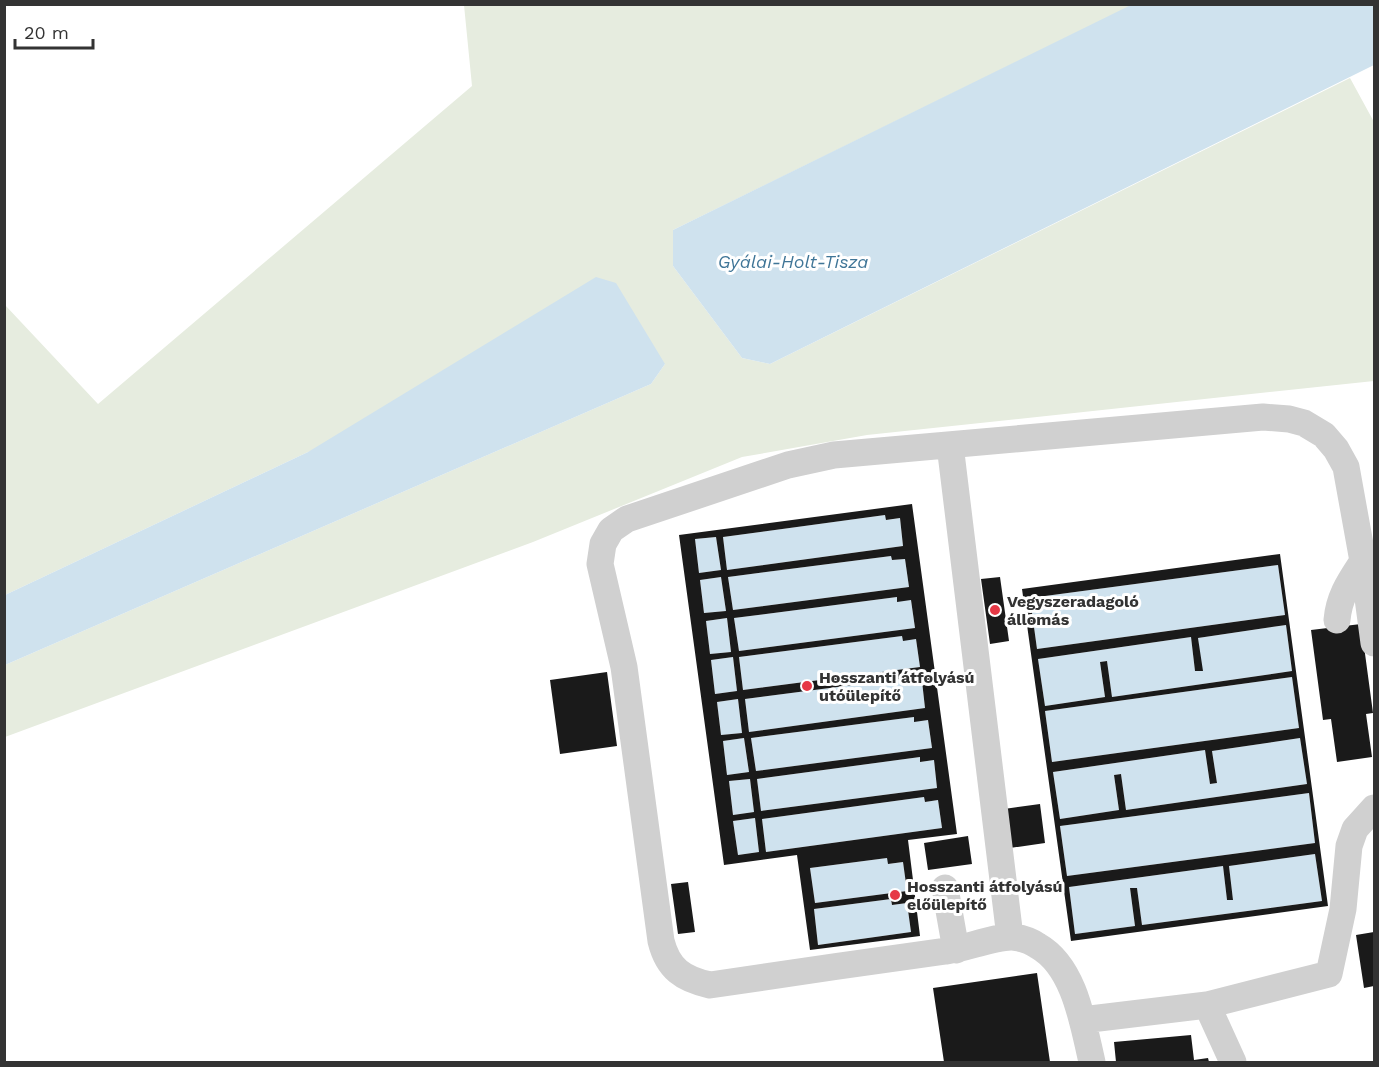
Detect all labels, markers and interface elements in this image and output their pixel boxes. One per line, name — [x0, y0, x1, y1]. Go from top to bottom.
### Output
scale bar — [15, 12, 93, 50]
text: 20 m — [24, 22, 69, 43]
water label: Gyálai-Holt-Tisza — [718, 251, 868, 272]
place label: Vegyszeradagoló állomás — [1007, 592, 1139, 629]
marker: Vegyszeradagoló állomás — [988, 603, 1002, 617]
place label: Hosszanti átfolyású utóülepítő — [819, 668, 975, 705]
marker: Hosszanti átfolyású utóülepítő — [800, 679, 814, 693]
place label: Hosszanti átfolyású előülepítő — [907, 877, 1063, 914]
marker: Hosszanti átfolyású előülepítő — [888, 888, 902, 902]

